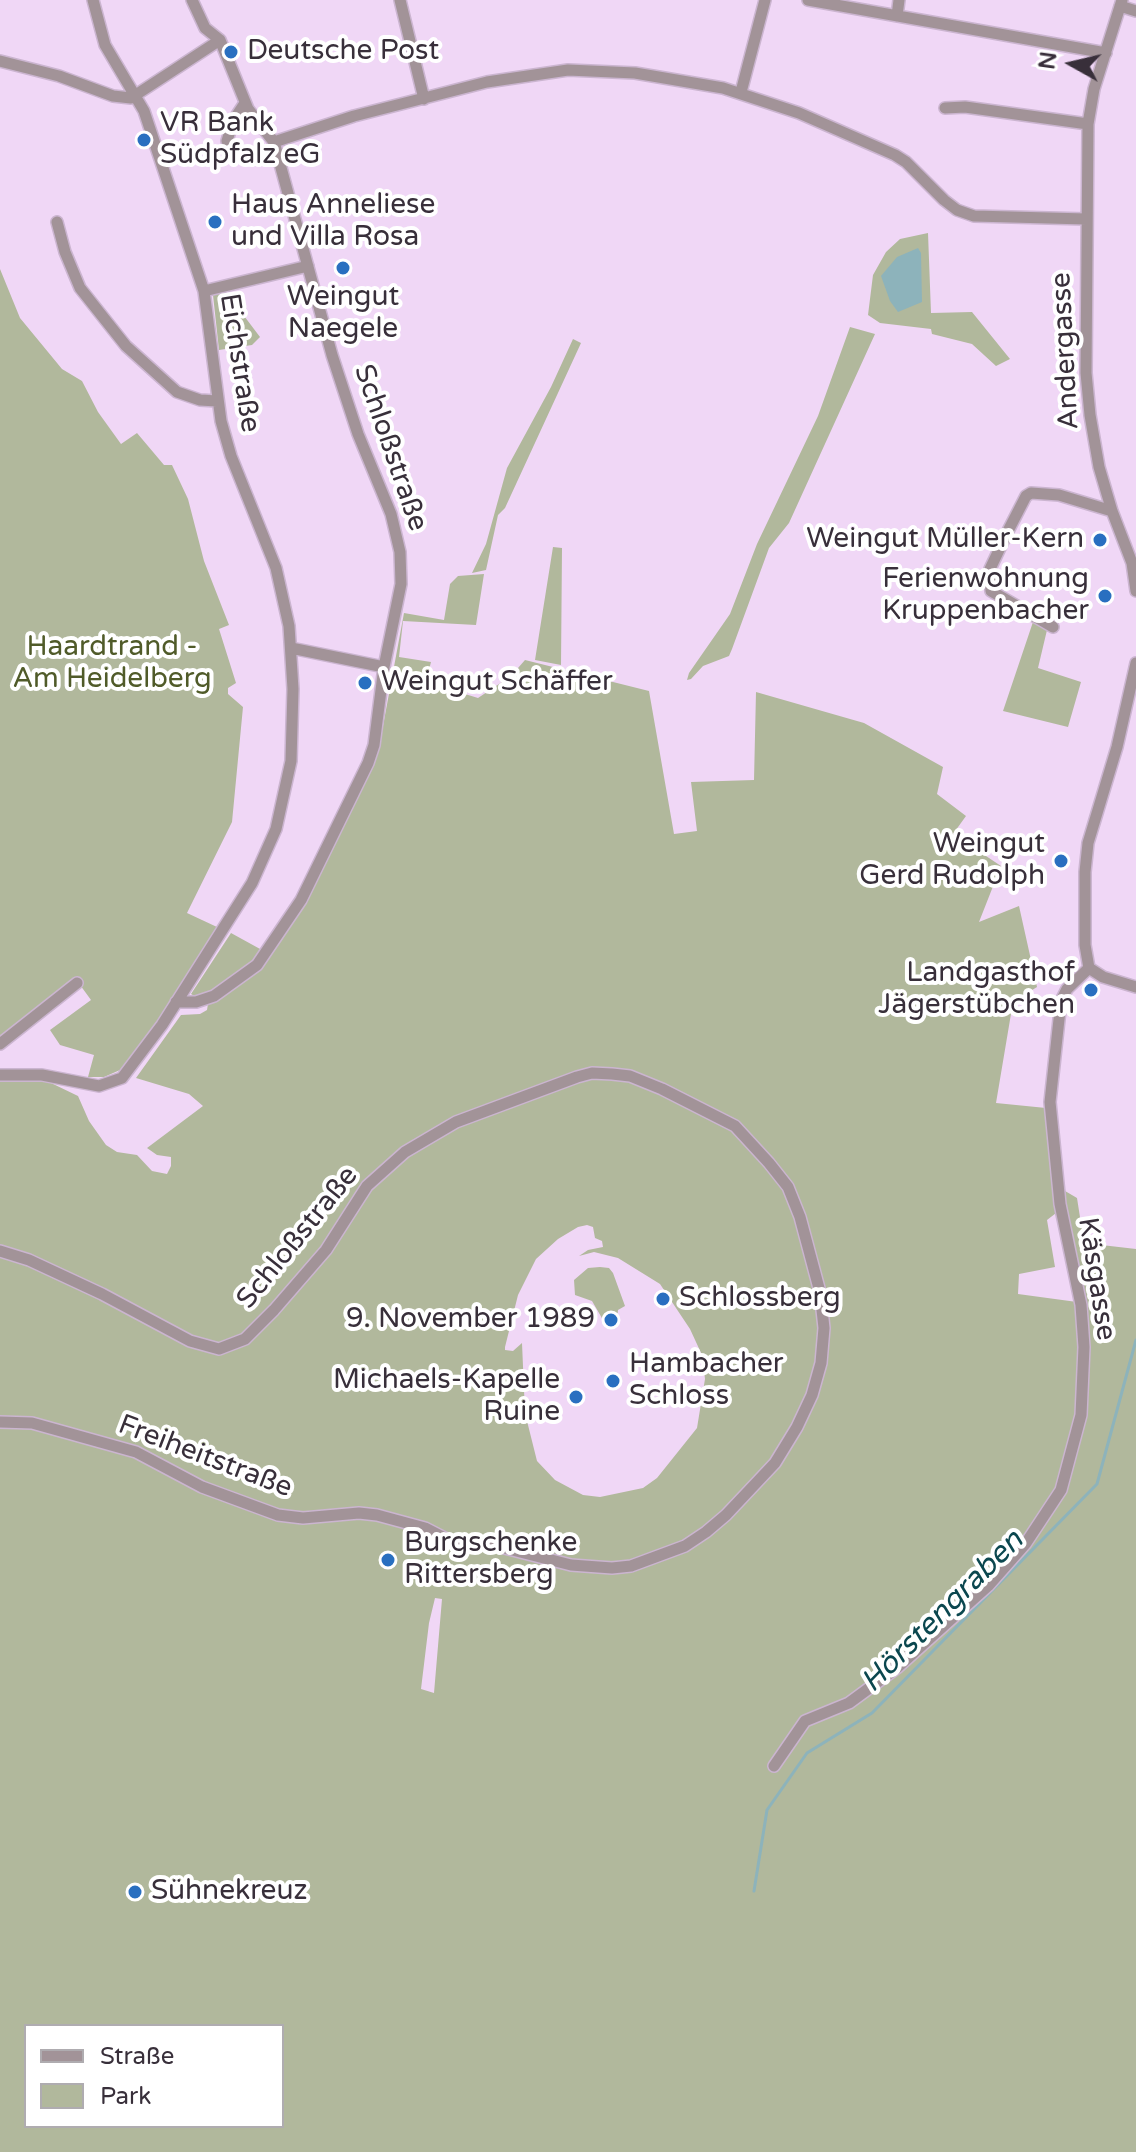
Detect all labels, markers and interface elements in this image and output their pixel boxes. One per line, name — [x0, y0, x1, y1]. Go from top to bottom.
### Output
north arrow — [1032, 24, 1112, 104]
place label: Deutsche Post — [247, 35, 439, 69]
marker: Deutsche Post — [222, 43, 240, 61]
text: N — [1034, 50, 1062, 71]
place label: VR Bank Südpfalz eG — [160, 107, 320, 173]
marker: VR Bank Südpfalz eG — [135, 131, 153, 149]
place label: Haus Anneliese und Villa Rosa — [231, 189, 435, 255]
marker: Haus Anneliese und Villa Rosa — [206, 213, 224, 231]
marker: Weingut Naegele — [334, 259, 352, 277]
street label: Andergasse — [1045, 271, 1087, 431]
place label: Weingut Naegele — [287, 281, 399, 347]
street label: Eichstraße — [211, 291, 267, 435]
street label: Schloßstraße — [346, 360, 434, 536]
place label: Weingut Müller-Kern — [806, 523, 1084, 557]
marker: Weingut Müller-Kern — [1091, 531, 1109, 549]
place label: Ferienwohnung Kruppenbacher — [882, 563, 1089, 629]
marker: Ferienwohnung Kruppenbacher — [1096, 587, 1114, 605]
park label: Haardtrand - Am Heidelberg — [12, 631, 212, 697]
place label: Weingut Schäffer — [381, 666, 613, 700]
marker: Weingut Schäffer — [356, 674, 374, 692]
place label: Weingut Gerd Rudolph — [859, 828, 1045, 894]
marker: Weingut Gerd Rudolph — [1052, 852, 1070, 870]
place label: Landgasthof Jägerstübchen — [878, 957, 1075, 1023]
marker: Landgasthof Jägerstübchen — [1082, 981, 1100, 999]
street label: Schloßstraße — [230, 1160, 366, 1316]
street label: Käsgasse — [1070, 1215, 1122, 1343]
place label: Schlossberg — [679, 1282, 841, 1316]
marker: Schlossberg — [654, 1290, 672, 1308]
place label: 9. November 1989 — [346, 1303, 595, 1337]
marker: 9. November 1989 — [602, 1311, 620, 1329]
place label: Hambacher Schloss — [629, 1348, 784, 1414]
place label: Michaels-Kapelle Ruine — [333, 1364, 560, 1430]
marker: Hambacher Schloss — [604, 1372, 622, 1390]
marker: Michaels-Kapelle Ruine — [567, 1388, 585, 1406]
street label: Freiheitstraße — [113, 1408, 297, 1506]
water label: Hörstengraben — [855, 1524, 1031, 1700]
place label: Burgschenke Rittersberg — [404, 1527, 577, 1593]
marker: Burgschenke Rittersberg — [379, 1551, 397, 1569]
place label: Sühnekreuz — [151, 1875, 307, 1909]
marker: Sühnekreuz — [126, 1883, 144, 1901]
legend — [24, 2024, 284, 2128]
text: Straße — [100, 2042, 174, 2071]
text: Park — [100, 2082, 151, 2111]

